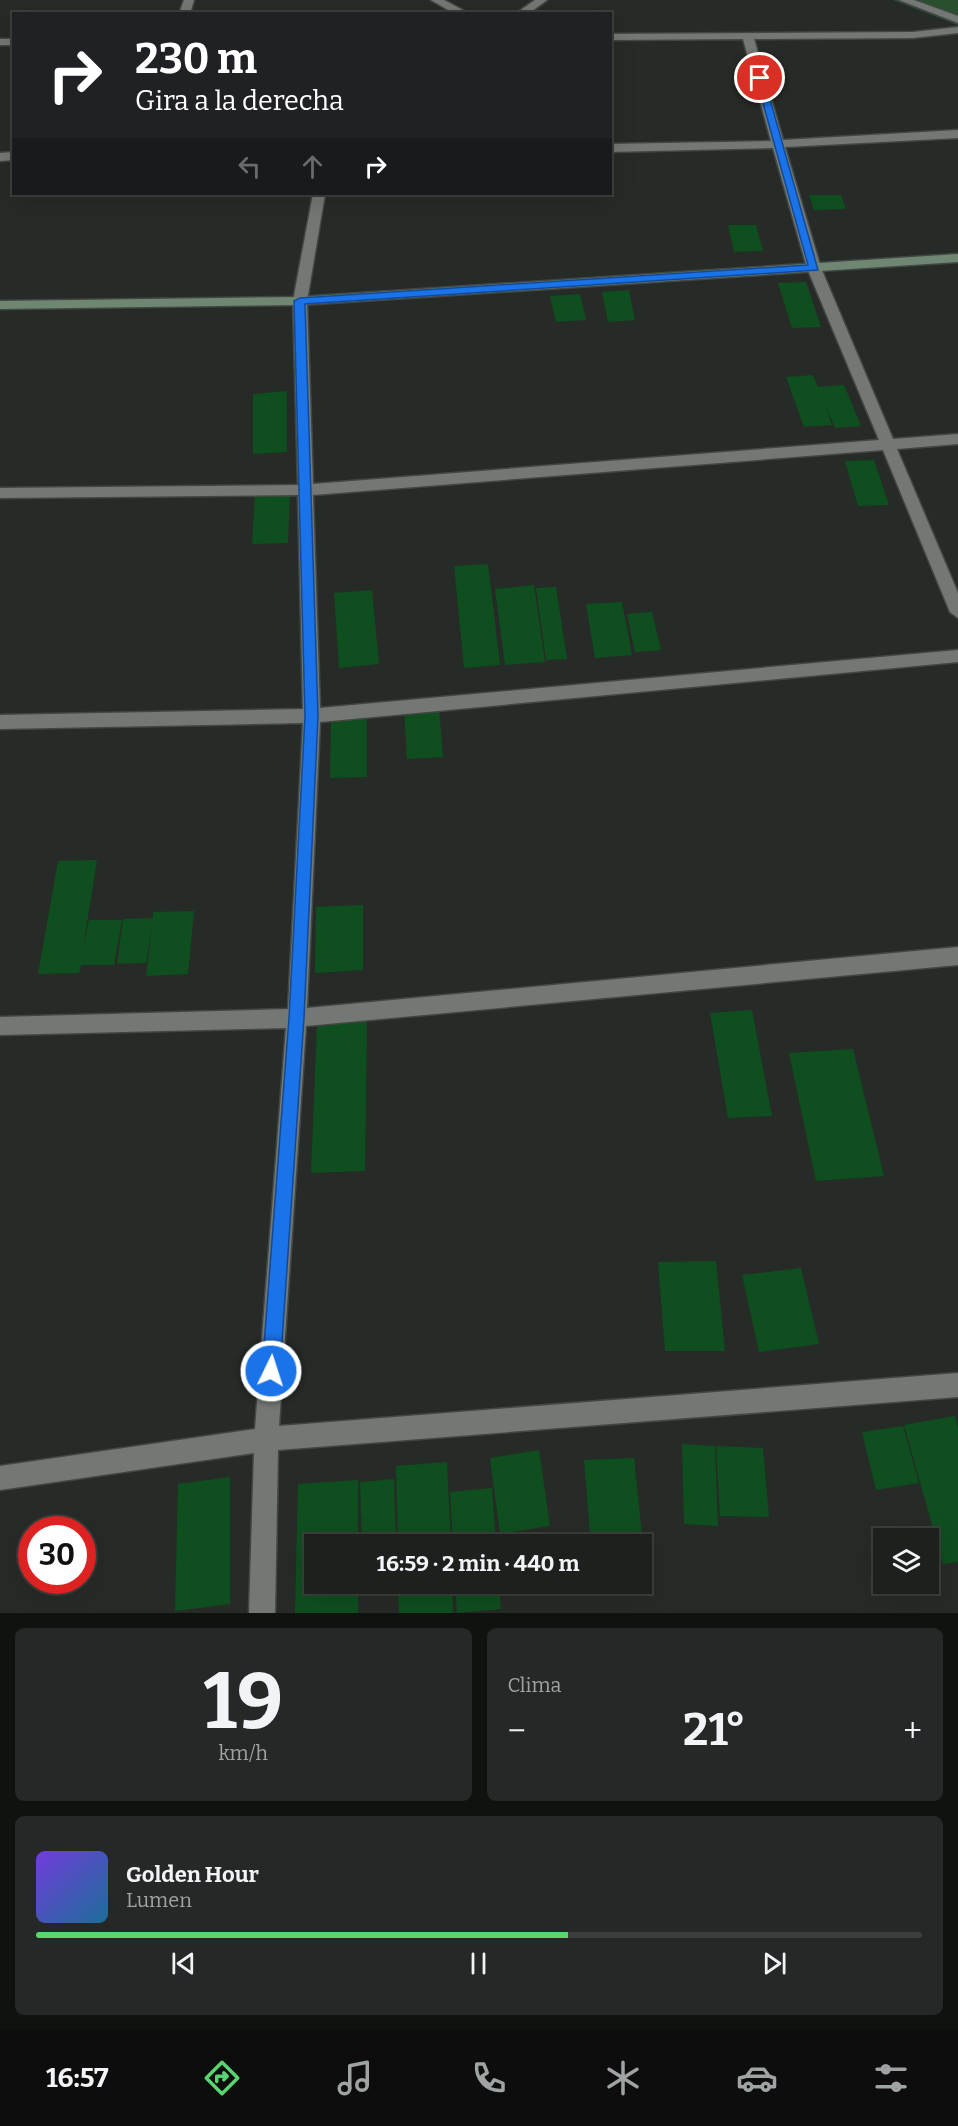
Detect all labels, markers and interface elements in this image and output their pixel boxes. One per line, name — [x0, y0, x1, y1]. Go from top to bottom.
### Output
text: 230 m — [135, 34, 257, 84]
icon: right — [36, 36, 114, 114]
pin — [734, 52, 785, 103]
icon: arrive — [743, 61, 776, 94]
text: Gira a la derecha — [135, 85, 344, 117]
icon: left — [233, 150, 266, 183]
icon: ahead — [296, 150, 329, 183]
icon: right — [359, 150, 392, 183]
position arrow — [239, 1339, 303, 1403]
speed limit sign: 30 — [18, 1516, 96, 1594]
map controls — [873, 1528, 939, 1594]
button: layers — [873, 1528, 939, 1594]
text: 16:59 · 2 min · 440 m — [377, 1550, 579, 1577]
text: 19 — [203, 1655, 283, 1749]
text: Clima — [508, 1673, 562, 1697]
text: 21° — [683, 1703, 746, 1757]
text: − — [508, 1711, 526, 1751]
text: + — [903, 1711, 922, 1751]
text: km/h — [219, 1741, 268, 1765]
text: Golden Hour — [126, 1861, 259, 1888]
text: Lumen — [126, 1888, 192, 1912]
icon: previous — [167, 1947, 200, 1980]
icon: pause — [462, 1947, 495, 1980]
icon: next — [758, 1947, 791, 1980]
icon: directions — [201, 2057, 243, 2099]
icon: music — [334, 2057, 376, 2099]
icon: phone — [468, 2057, 510, 2099]
icon: climate — [602, 2057, 644, 2099]
icon: car — [736, 2057, 778, 2099]
icon: filters — [870, 2057, 912, 2099]
text: 16:57 — [46, 2062, 109, 2094]

